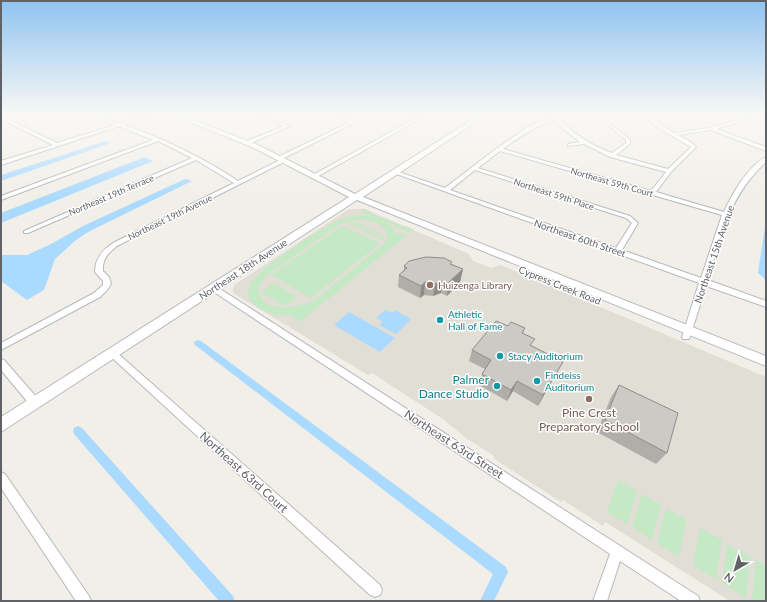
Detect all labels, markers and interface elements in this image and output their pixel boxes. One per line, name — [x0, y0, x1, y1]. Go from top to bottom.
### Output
street label: Northeast 59th Court — [569, 165, 655, 199]
street label: Northeast 19th Terrace — [67, 172, 156, 218]
street label: Northeast 59th Place — [512, 176, 596, 212]
street label: Northeast 19th Avenue — [126, 192, 214, 242]
street label: Northeast 15th Avenue — [692, 203, 736, 305]
street label: Northeast 60th Street — [532, 217, 628, 259]
street label: Northeast 18th Avenue — [197, 236, 289, 302]
street label: Cypress Creek Road — [517, 263, 603, 307]
place label: Huizenga Library — [438, 279, 513, 291]
marker: Huizenga Library — [425, 280, 435, 290]
place label: Athletic Hall of Fame — [448, 308, 503, 332]
marker: Athletic Hall of Fame — [435, 315, 445, 325]
place label: Stacy Auditorium — [508, 350, 583, 362]
marker: Stacy Auditorium — [495, 351, 505, 361]
place label: Findeiss Auditorium — [545, 369, 594, 393]
place label: Palmer Dance Studio — [419, 372, 490, 401]
marker: Findeiss Auditorium — [532, 376, 542, 386]
marker: Palmer Dance Studio — [492, 381, 502, 391]
marker: Pine Crest Preparatory School — [584, 394, 594, 404]
place label: Pine Crest Preparatory School — [539, 405, 639, 434]
street label: Northeast 63rd Street — [401, 406, 507, 482]
street label: Northeast 63rd Court — [197, 428, 292, 516]
north arrow — [715, 550, 755, 590]
text: N — [721, 571, 736, 586]

